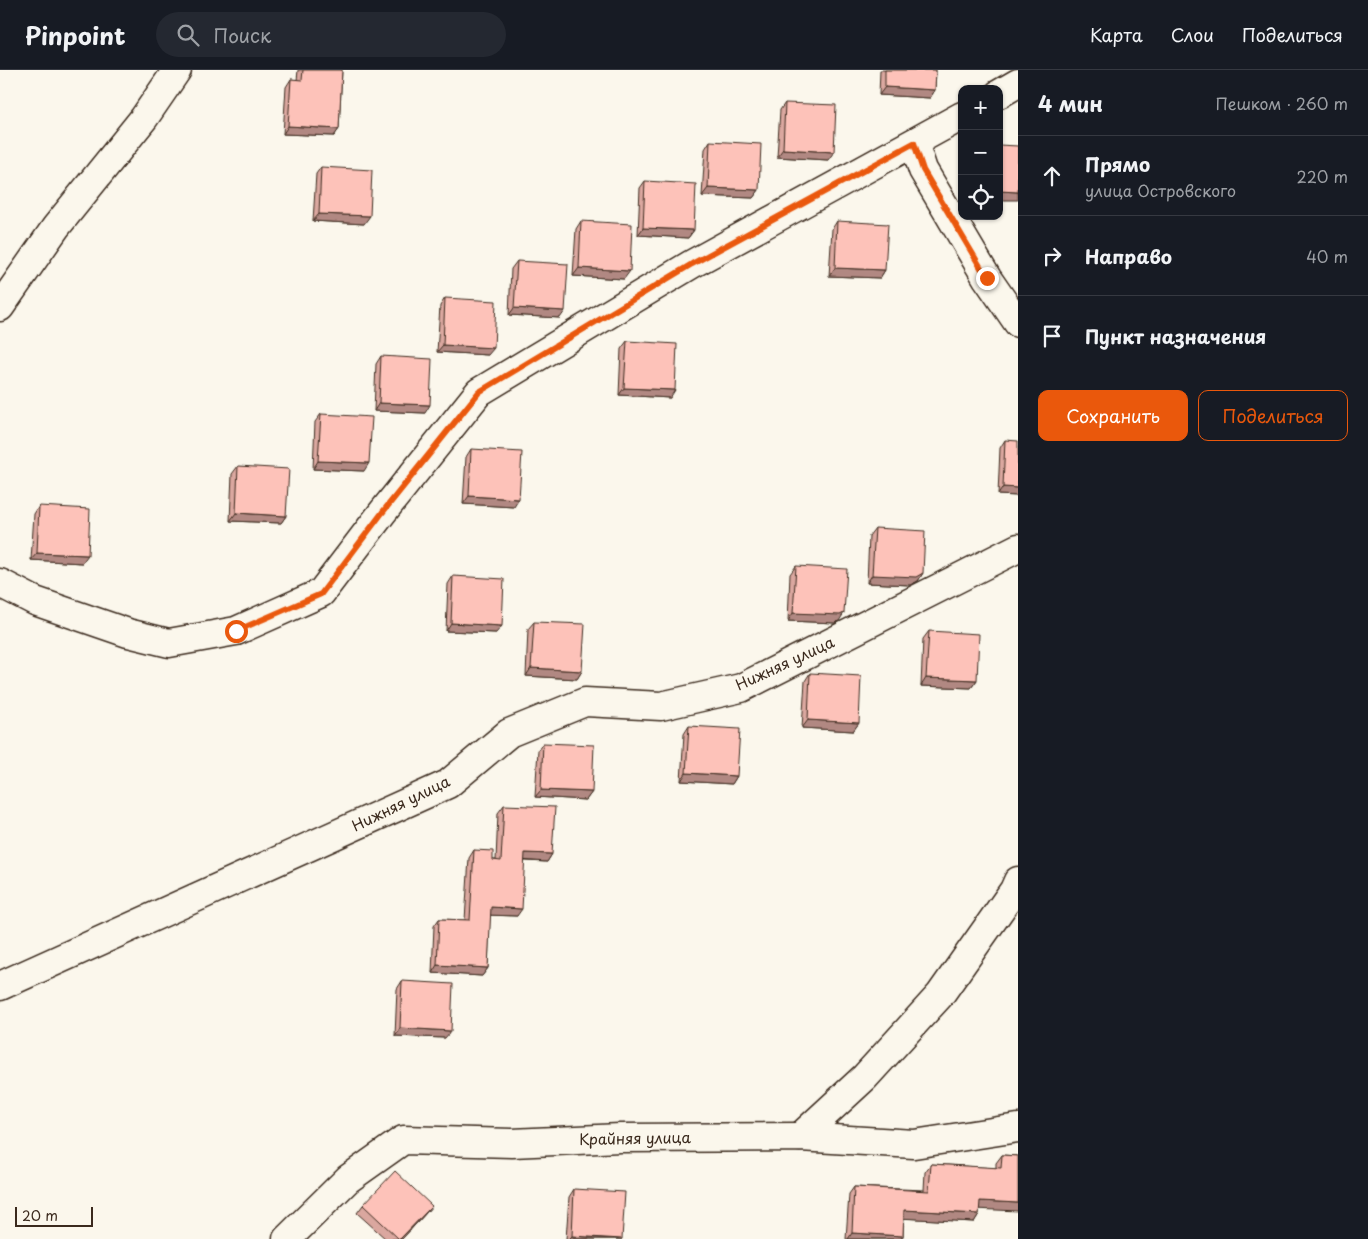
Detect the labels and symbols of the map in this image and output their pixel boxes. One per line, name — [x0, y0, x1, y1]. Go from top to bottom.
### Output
route end — [976, 267, 999, 290]
route start — [225, 620, 248, 643]
street label: Нижняя улица — [731, 629, 838, 696]
street label: Нижняя улица — [347, 769, 454, 836]
street label: Крайняя улица — [579, 1125, 692, 1150]
scale bar — [15, 1204, 92, 1227]

